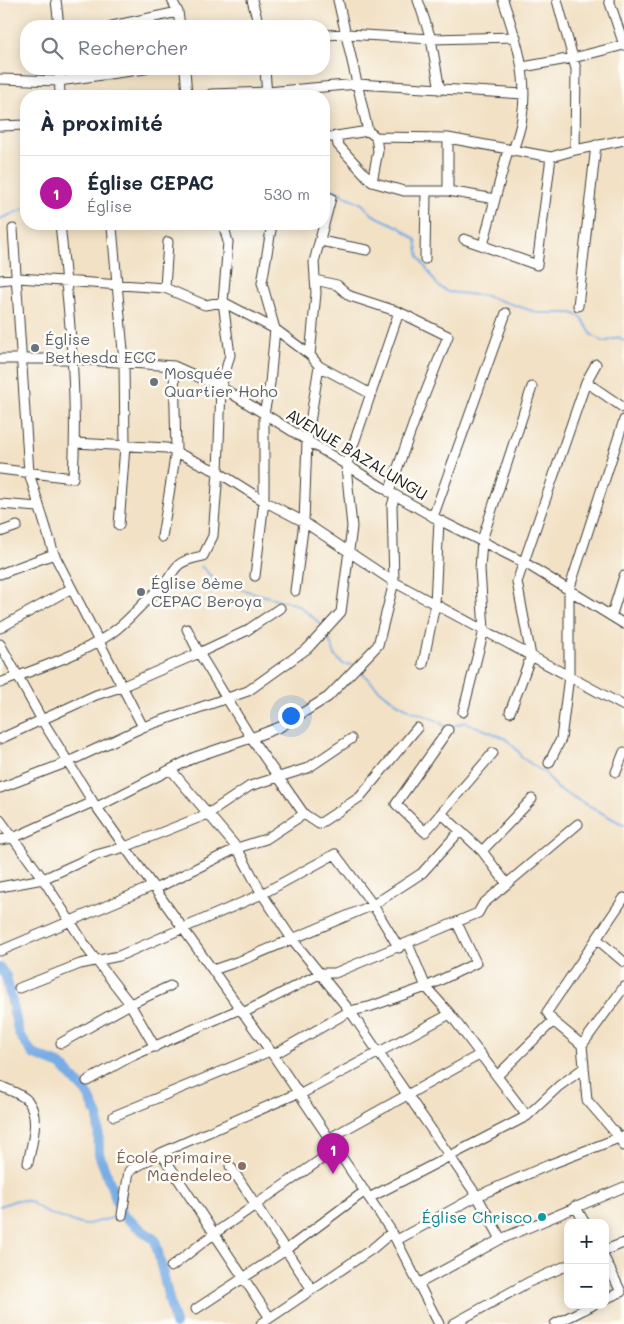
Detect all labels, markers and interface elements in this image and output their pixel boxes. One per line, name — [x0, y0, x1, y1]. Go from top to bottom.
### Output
search box — [20, 20, 330, 75]
icon: search — [38, 34, 66, 62]
text: Rechercher — [78, 35, 188, 60]
text: À proximité — [40, 109, 163, 136]
text: Église CEPAC — [87, 170, 214, 195]
text: 1 — [52, 183, 60, 204]
text: 530 m — [264, 183, 310, 204]
text: Église — [87, 195, 132, 216]
place label: Église Bethesda ECC — [45, 328, 156, 367]
marker: Église Bethesda ECC — [29, 342, 41, 354]
place label: Mosquée Quartier Hoho — [164, 362, 278, 401]
marker: Mosquée Quartier Hoho — [148, 376, 160, 388]
street label: AVENUE BAZALUNGU — [283, 403, 432, 504]
place label: Église 8ème CEPAC Beroya — [151, 572, 262, 611]
marker: Église 8ème CEPAC Beroya — [135, 586, 147, 598]
your location — [278, 703, 304, 729]
pin: 1 — [317, 1133, 349, 1174]
place label: École primaire Maendeleo — [117, 1146, 232, 1185]
marker: École primaire Maendeleo — [236, 1160, 248, 1172]
place label: Église Chrisco — [422, 1206, 532, 1227]
marker: Église Chrisco — [536, 1211, 548, 1223]
map controls — [564, 1219, 609, 1309]
button: + — [564, 1219, 609, 1264]
button: − — [564, 1264, 609, 1309]

